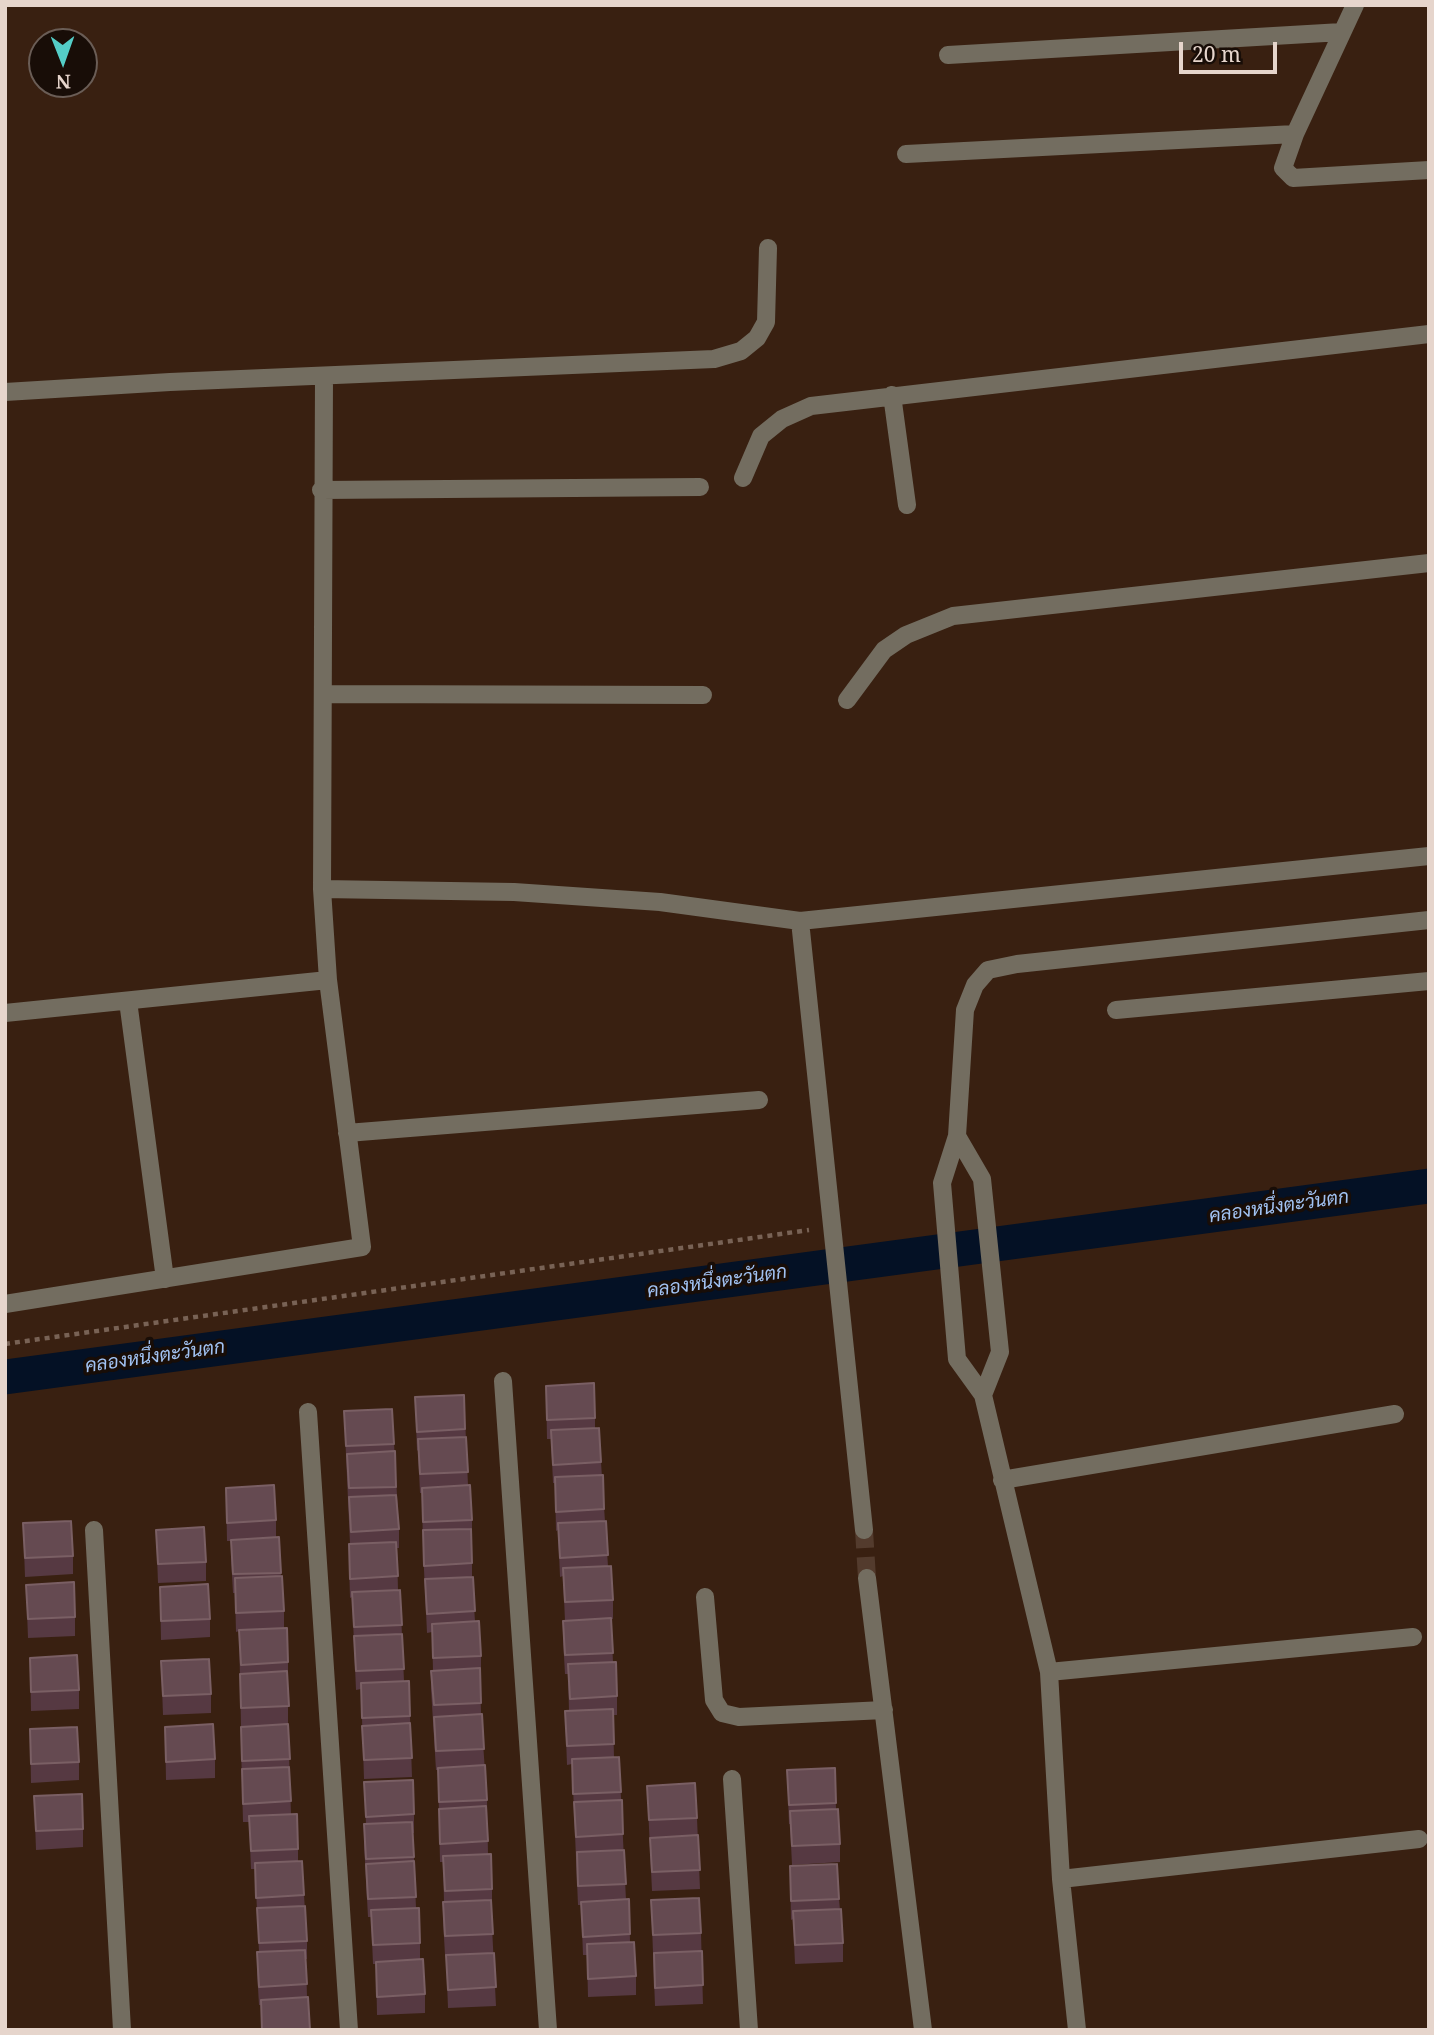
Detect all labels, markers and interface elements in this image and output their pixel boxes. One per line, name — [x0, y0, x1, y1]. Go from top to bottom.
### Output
north arrow — [28, 28, 98, 98]
scale bar — [1182, 28, 1280, 72]
text: 20 m — [1192, 40, 1241, 68]
text: N — [56, 69, 71, 95]
water label: คลองหนึ่งตะวันตก — [1208, 1186, 1350, 1228]
water label: คลองหนึ่งตะวันตก — [646, 1261, 788, 1303]
water label: คลองหนึ่งตะวันตก — [84, 1336, 226, 1378]

